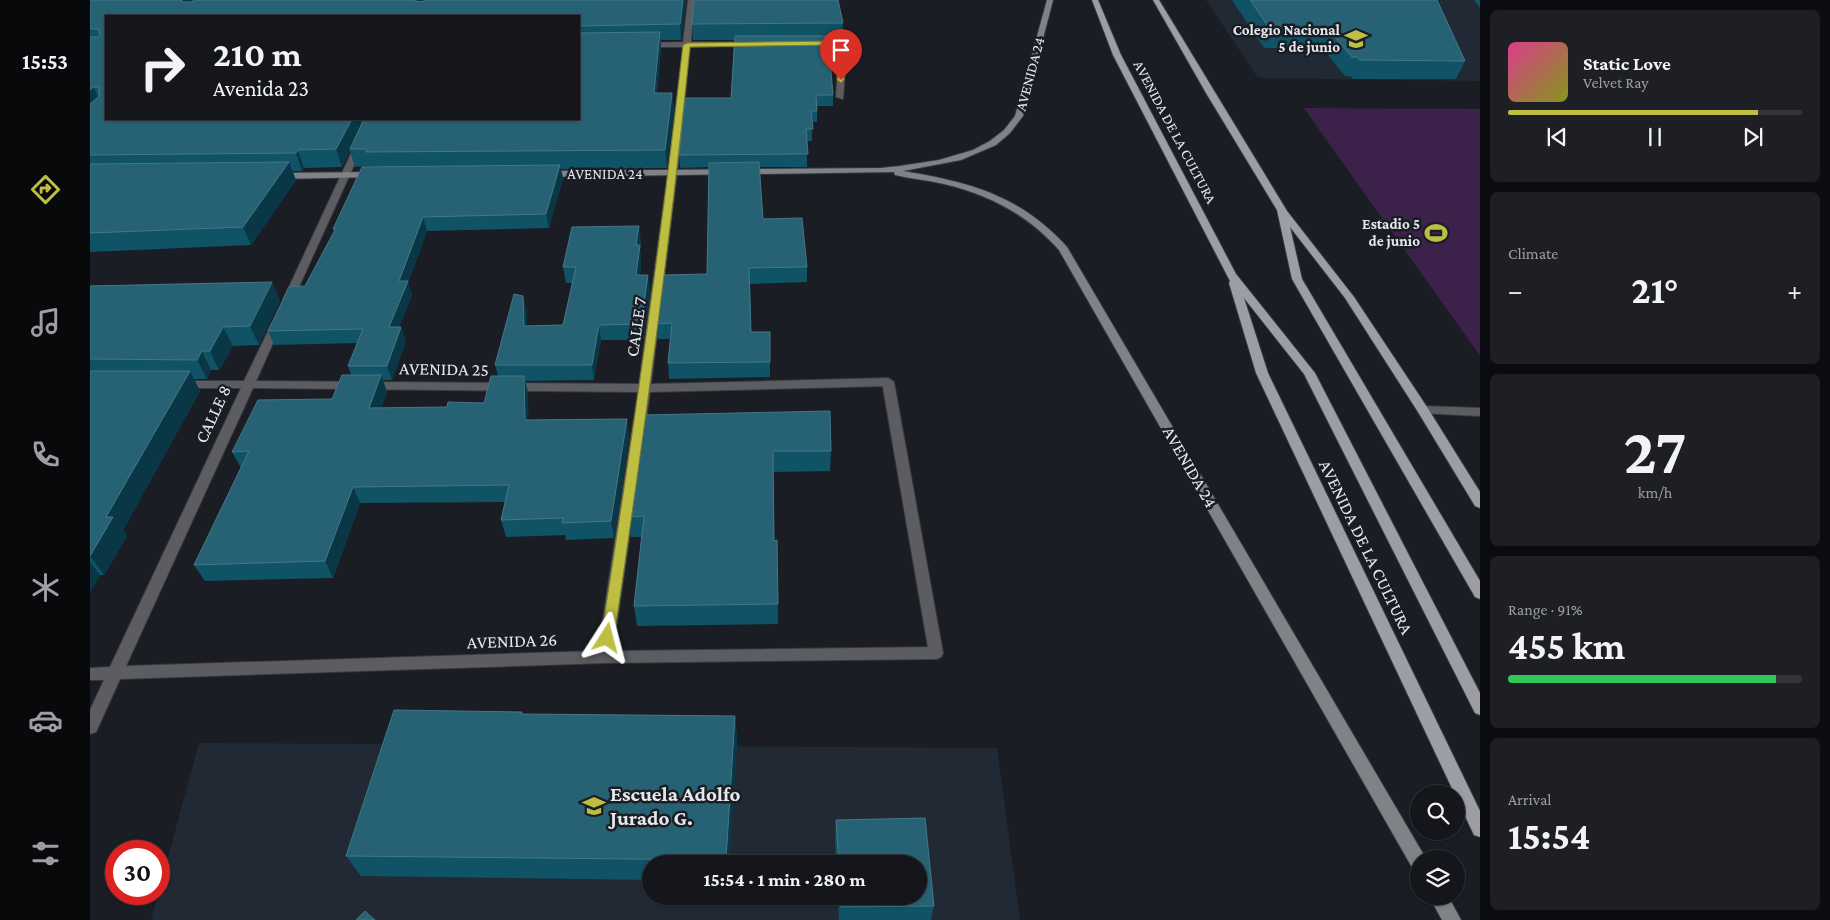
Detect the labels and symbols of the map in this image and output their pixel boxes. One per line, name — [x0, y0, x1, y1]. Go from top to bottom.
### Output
place label: Colegio Nacional 5 de junio — [1233, 22, 1341, 56]
school or university icon: Colegio Nacional 5 de junio — [1343, 26, 1369, 52]
pin — [820, 29, 862, 80]
street label: AVENIDA 24 — [1013, 35, 1047, 113]
street label: AVENIDA DE LA CULTURA — [1130, 58, 1220, 207]
street label: AVENIDA 24 — [567, 166, 643, 182]
place label: Estadio 5 de junio — [1362, 216, 1420, 250]
sports icon: Estadio 5 de junio — [1423, 220, 1449, 246]
street label: CALLE 7 — [622, 296, 650, 358]
street label: AVENIDA 25 — [399, 358, 489, 380]
street label: CALLE 8 — [191, 382, 235, 446]
street label: AVENIDA 24 — [1159, 423, 1221, 511]
street label: AVENIDA DE LA CULTURA — [1315, 456, 1417, 638]
position arrow — [580, 611, 632, 663]
street label: AVENIDA 26 — [466, 629, 558, 653]
place label: Escuela Adolfo Jurado G. — [608, 782, 741, 830]
school or university icon: Escuela Adolfo Jurado G. — [581, 793, 607, 819]
speed limit sign: 30 — [105, 840, 170, 905]

